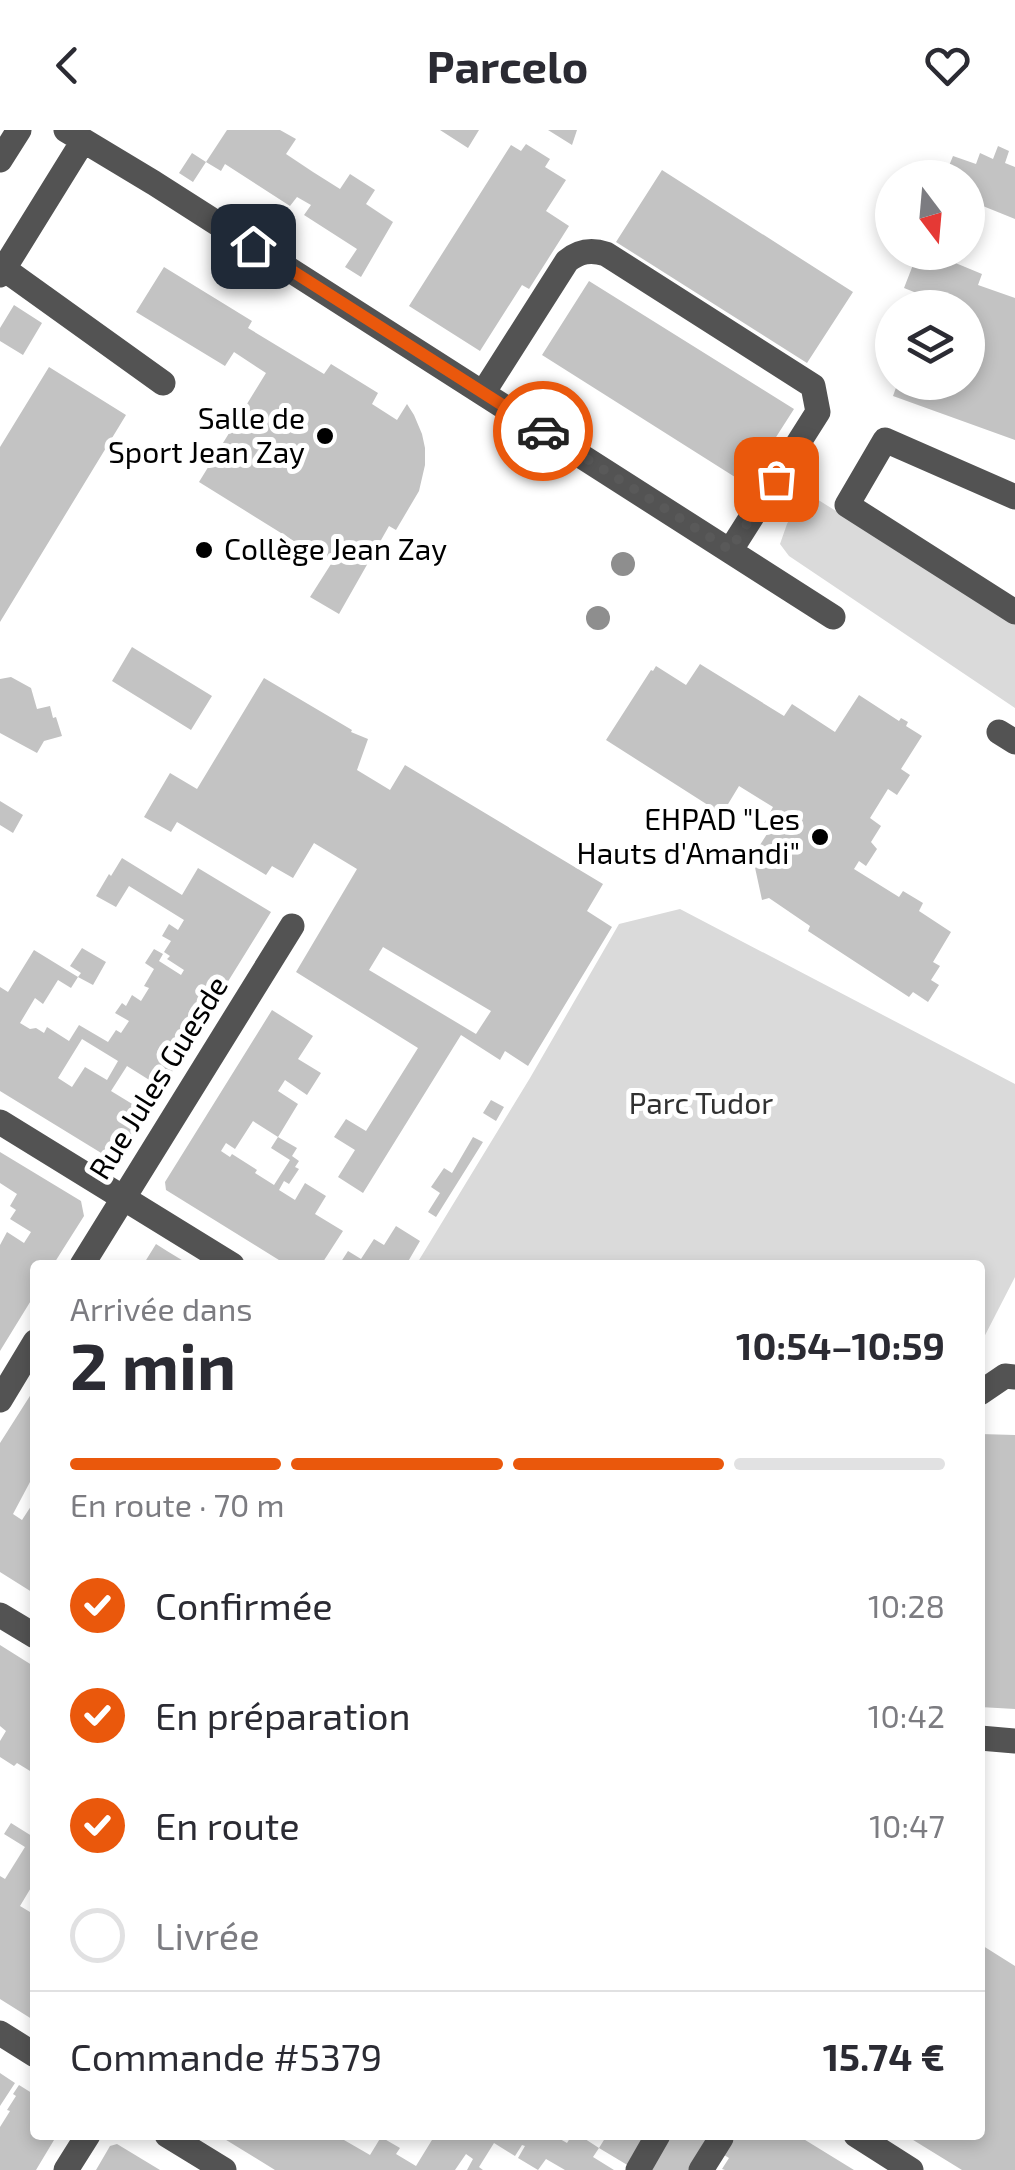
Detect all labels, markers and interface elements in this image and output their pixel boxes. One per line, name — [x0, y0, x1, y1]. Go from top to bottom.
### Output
icon: back — [40, 38, 95, 93]
text: Parcelo — [427, 38, 588, 92]
icon: heart — [920, 38, 975, 93]
north arrow — [875, 160, 985, 270]
map controls — [875, 160, 985, 400]
pin — [211, 204, 296, 289]
icon: home — [226, 219, 281, 274]
button: layers — [875, 290, 985, 400]
courier — [493, 381, 593, 481]
place label: Salle de Sport Jean Zay — [108, 399, 305, 469]
icon: car — [516, 404, 571, 459]
marker: Salle de Sport Jean Zay — [314, 425, 336, 447]
pin — [734, 437, 819, 522]
icon: bag — [749, 452, 804, 507]
place label: Collège Jean Zay — [224, 530, 447, 566]
marker: Collège Jean Zay — [193, 539, 215, 561]
place label: EHPAD "Les Hauts d'Amandi" — [577, 800, 800, 870]
marker: EHPAD "Les Hauts d'Amandi" — [809, 826, 831, 848]
street label: Rue Jules Guesde — [80, 969, 234, 1185]
park label: Parc Tudor — [629, 1084, 773, 1120]
text: Arrivée dans — [70, 1289, 253, 1327]
text: 10:54–10:59 — [736, 1322, 945, 1368]
text: 2 min — [70, 1325, 236, 1403]
text: En route · 70 m — [70, 1485, 285, 1523]
icon: check — [70, 1578, 125, 1633]
text: Confirmée — [155, 1582, 333, 1628]
text: 10:28 — [868, 1586, 945, 1624]
icon: check — [70, 1688, 125, 1743]
text: En préparation — [155, 1692, 411, 1738]
text: 10:42 — [868, 1696, 945, 1734]
icon: check — [70, 1798, 125, 1853]
text: En route — [155, 1802, 300, 1848]
text: 10:47 — [869, 1806, 945, 1844]
text: Livrée — [155, 1912, 260, 1958]
text: Commande #5379 — [70, 2033, 382, 2079]
text: 15.74 € — [823, 2033, 945, 2079]

